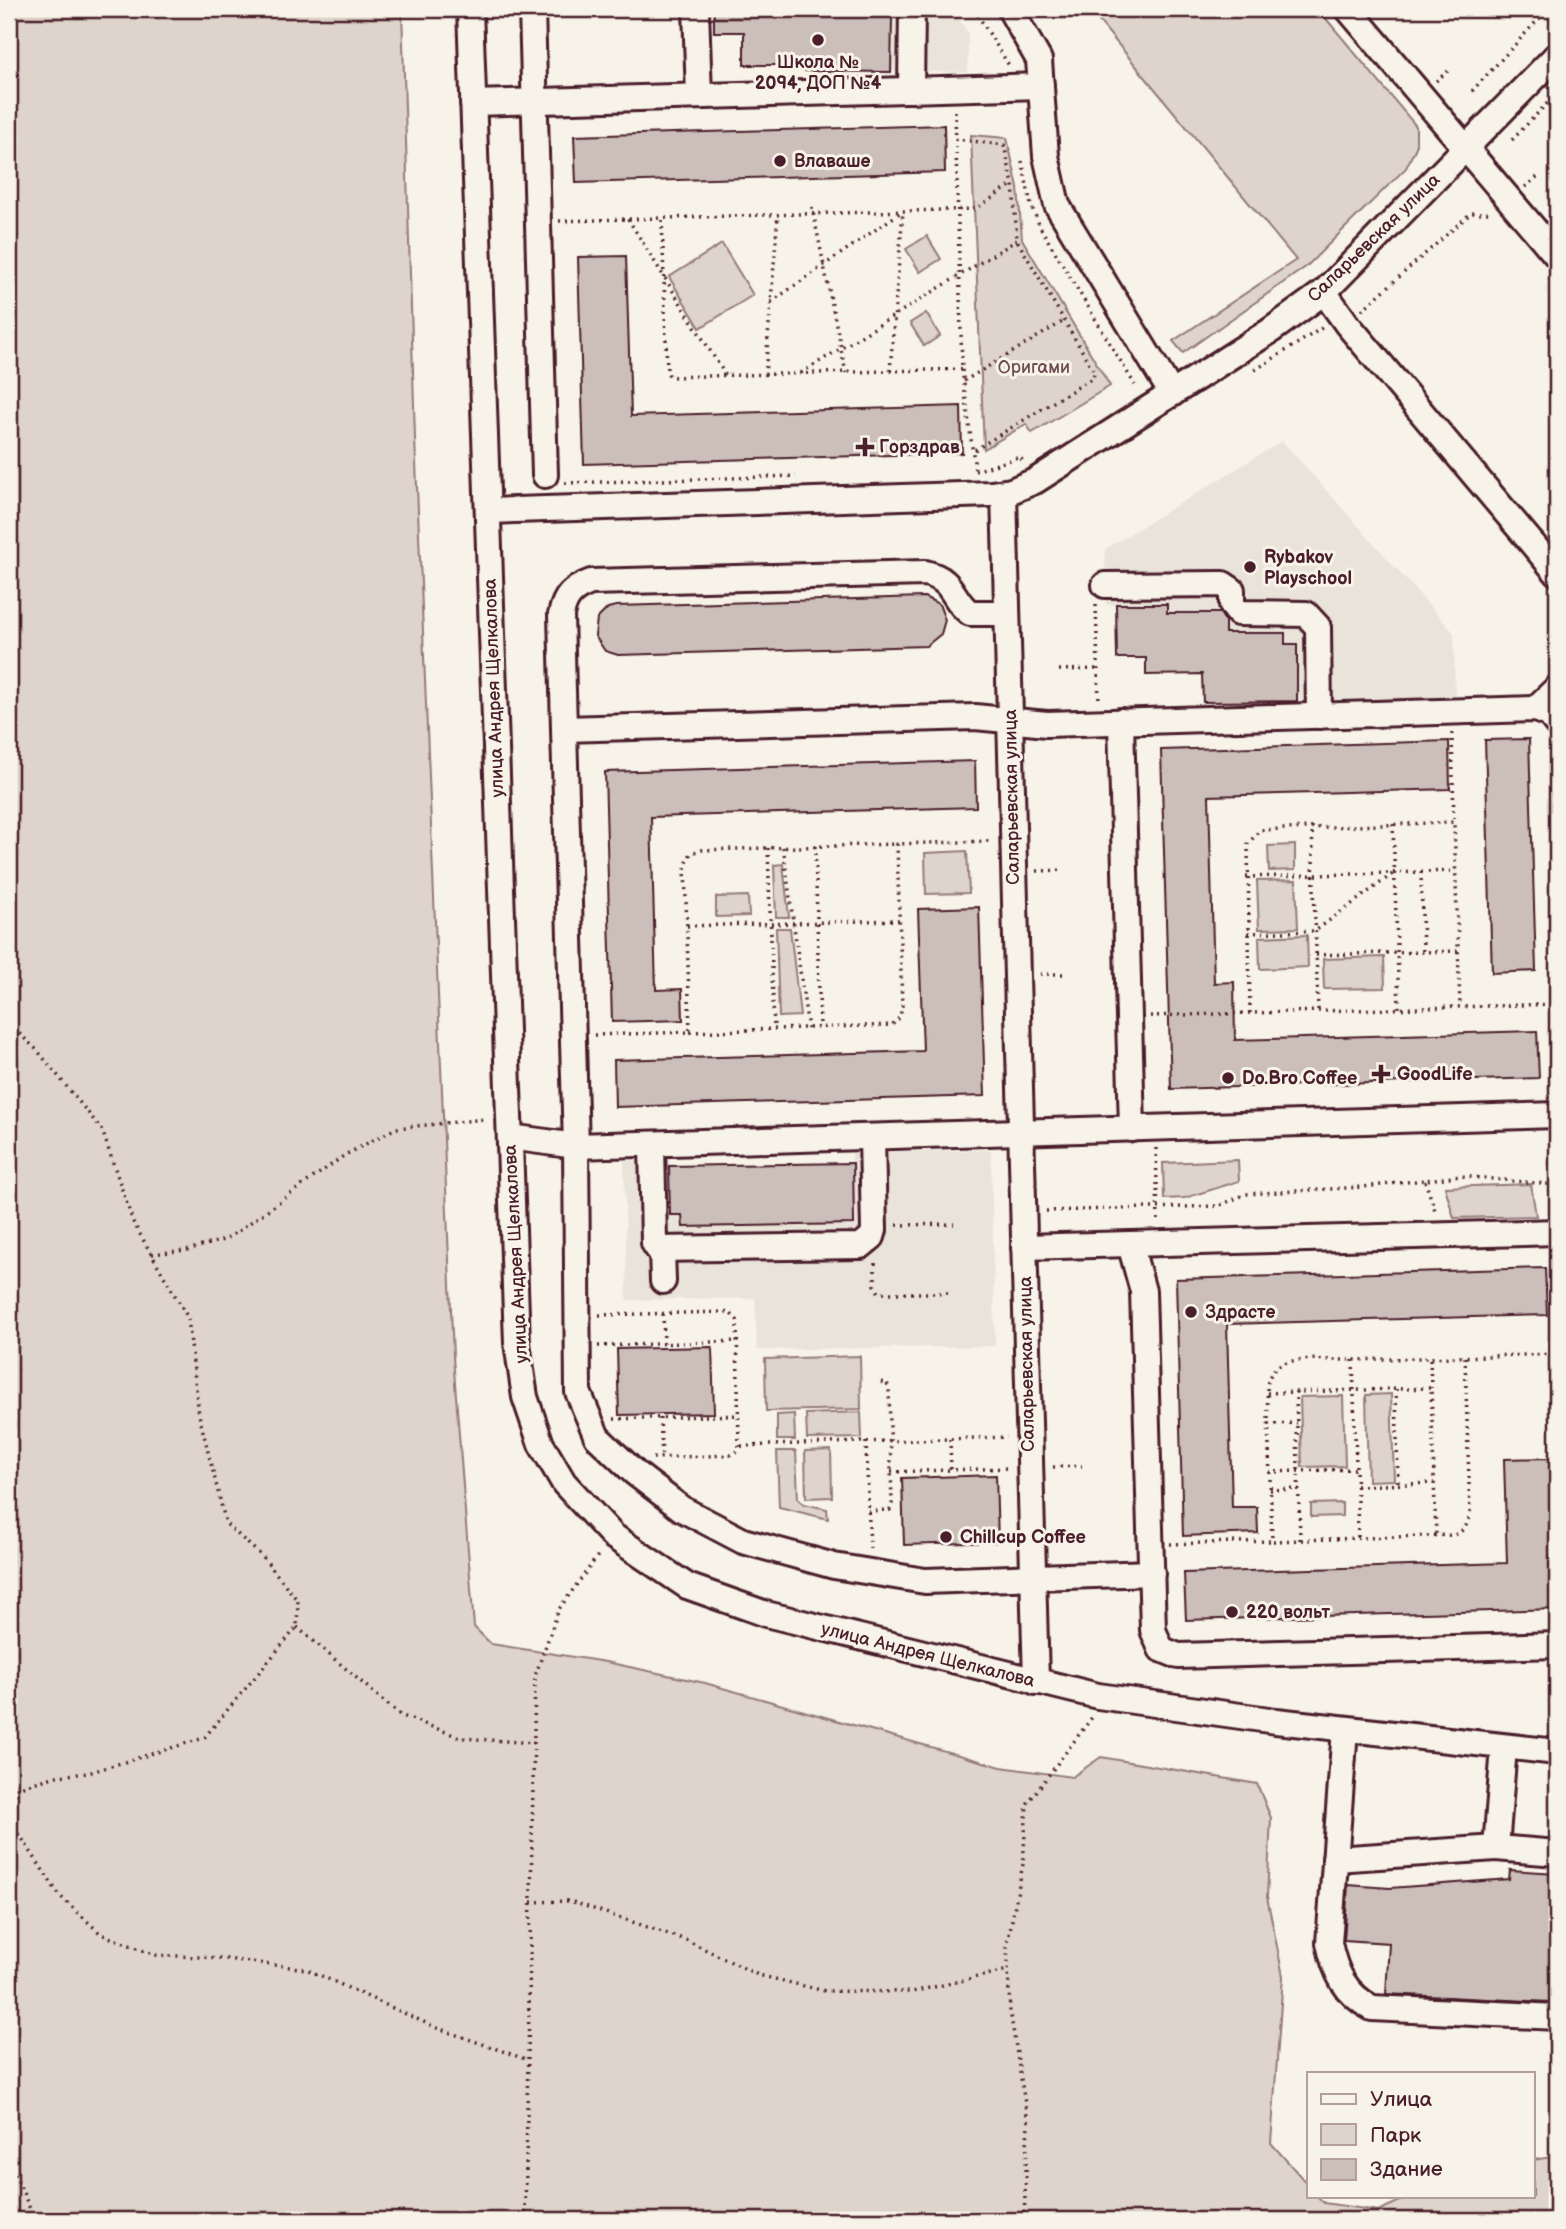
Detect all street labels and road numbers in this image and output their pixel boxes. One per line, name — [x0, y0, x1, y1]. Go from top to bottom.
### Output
street label: Саларьевская улица — [1304, 169, 1445, 307]
street label: улица Андрея Щелкалова — [480, 578, 508, 798]
street label: Саларьевская улица — [1000, 709, 1024, 885]
street label: улица Андрея Щелкалова — [500, 1144, 532, 1364]
street label: Саларьевская улица — [1015, 1276, 1039, 1452]
street label: улица Андрея Щелкалова — [819, 1618, 1037, 1692]

